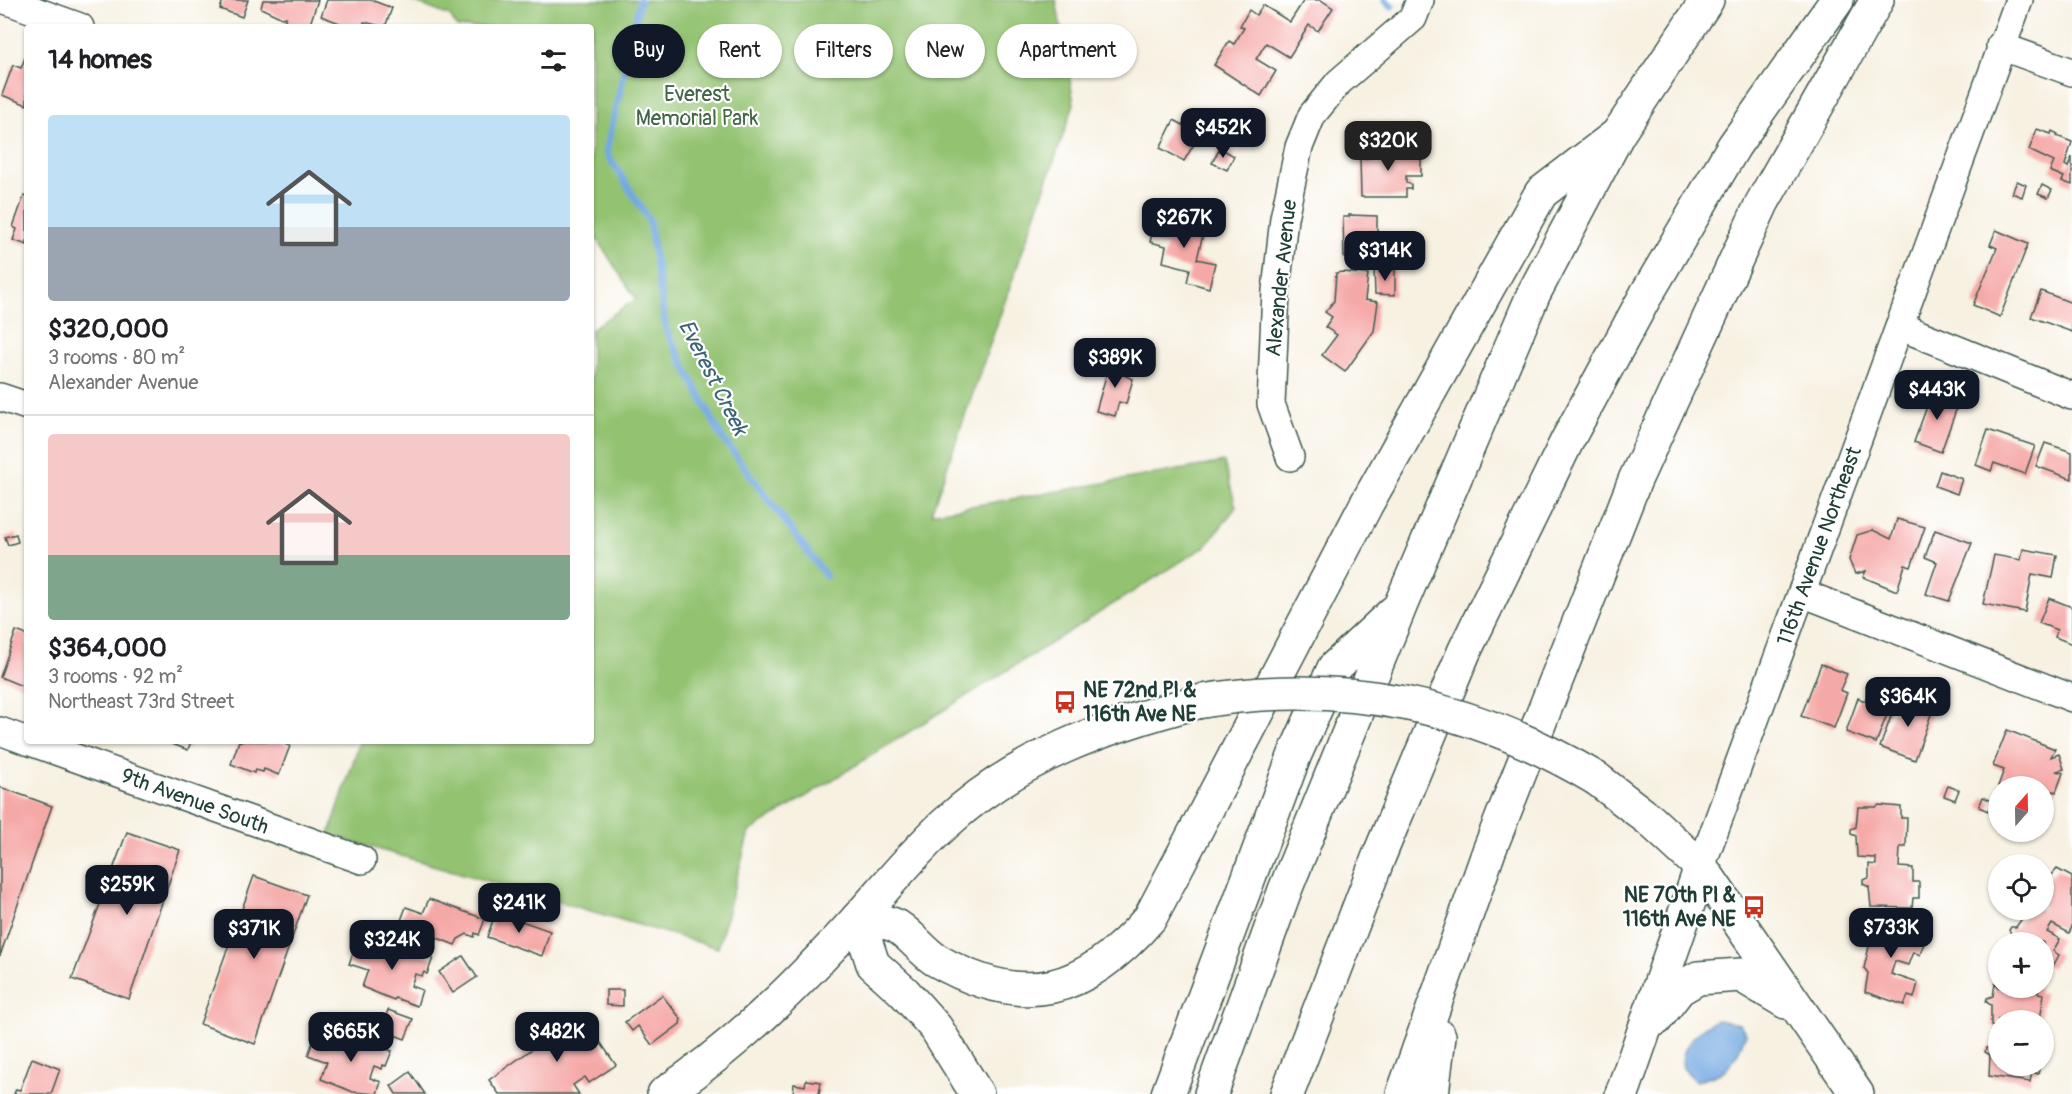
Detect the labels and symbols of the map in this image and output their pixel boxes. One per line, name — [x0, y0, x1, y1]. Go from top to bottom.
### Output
park label: Everest Memorial Park — [636, 81, 758, 132]
pin: $452K — [1181, 108, 1265, 159]
pin: $320K — [1346, 121, 1430, 172]
street label: Alexander Avenue — [1260, 197, 1303, 358]
pin: $267K — [1142, 198, 1226, 249]
pin: $314K — [1343, 231, 1427, 282]
water label: Everest Creek — [672, 315, 755, 441]
pin: $389K — [1073, 338, 1157, 389]
pin: $443K — [1895, 370, 1979, 421]
street label: 116th Avenue Northeast — [1771, 442, 1868, 649]
place label: NE 72nd Pl & 116th Ave NE — [1083, 677, 1197, 728]
pin: $364K — [1866, 677, 1950, 728]
bus stop icon: NE 72nd Pl & 116th Ave NE — [1052, 689, 1078, 715]
street label: 9th Avenue South — [117, 762, 272, 841]
north arrow — [1988, 776, 2054, 842]
pin: $259K — [85, 865, 169, 916]
place label: NE 70th Pl & 116th Ave NE — [1623, 882, 1736, 933]
pin: $241K — [477, 883, 561, 934]
bus stop icon: NE 70th Pl & 116th Ave NE — [1741, 894, 1767, 920]
pin: $733K — [1849, 908, 1933, 959]
pin: $371K — [212, 909, 296, 960]
pin: $324K — [350, 920, 434, 971]
pin: $665K — [309, 1012, 393, 1063]
pin: $482K — [515, 1012, 599, 1063]

